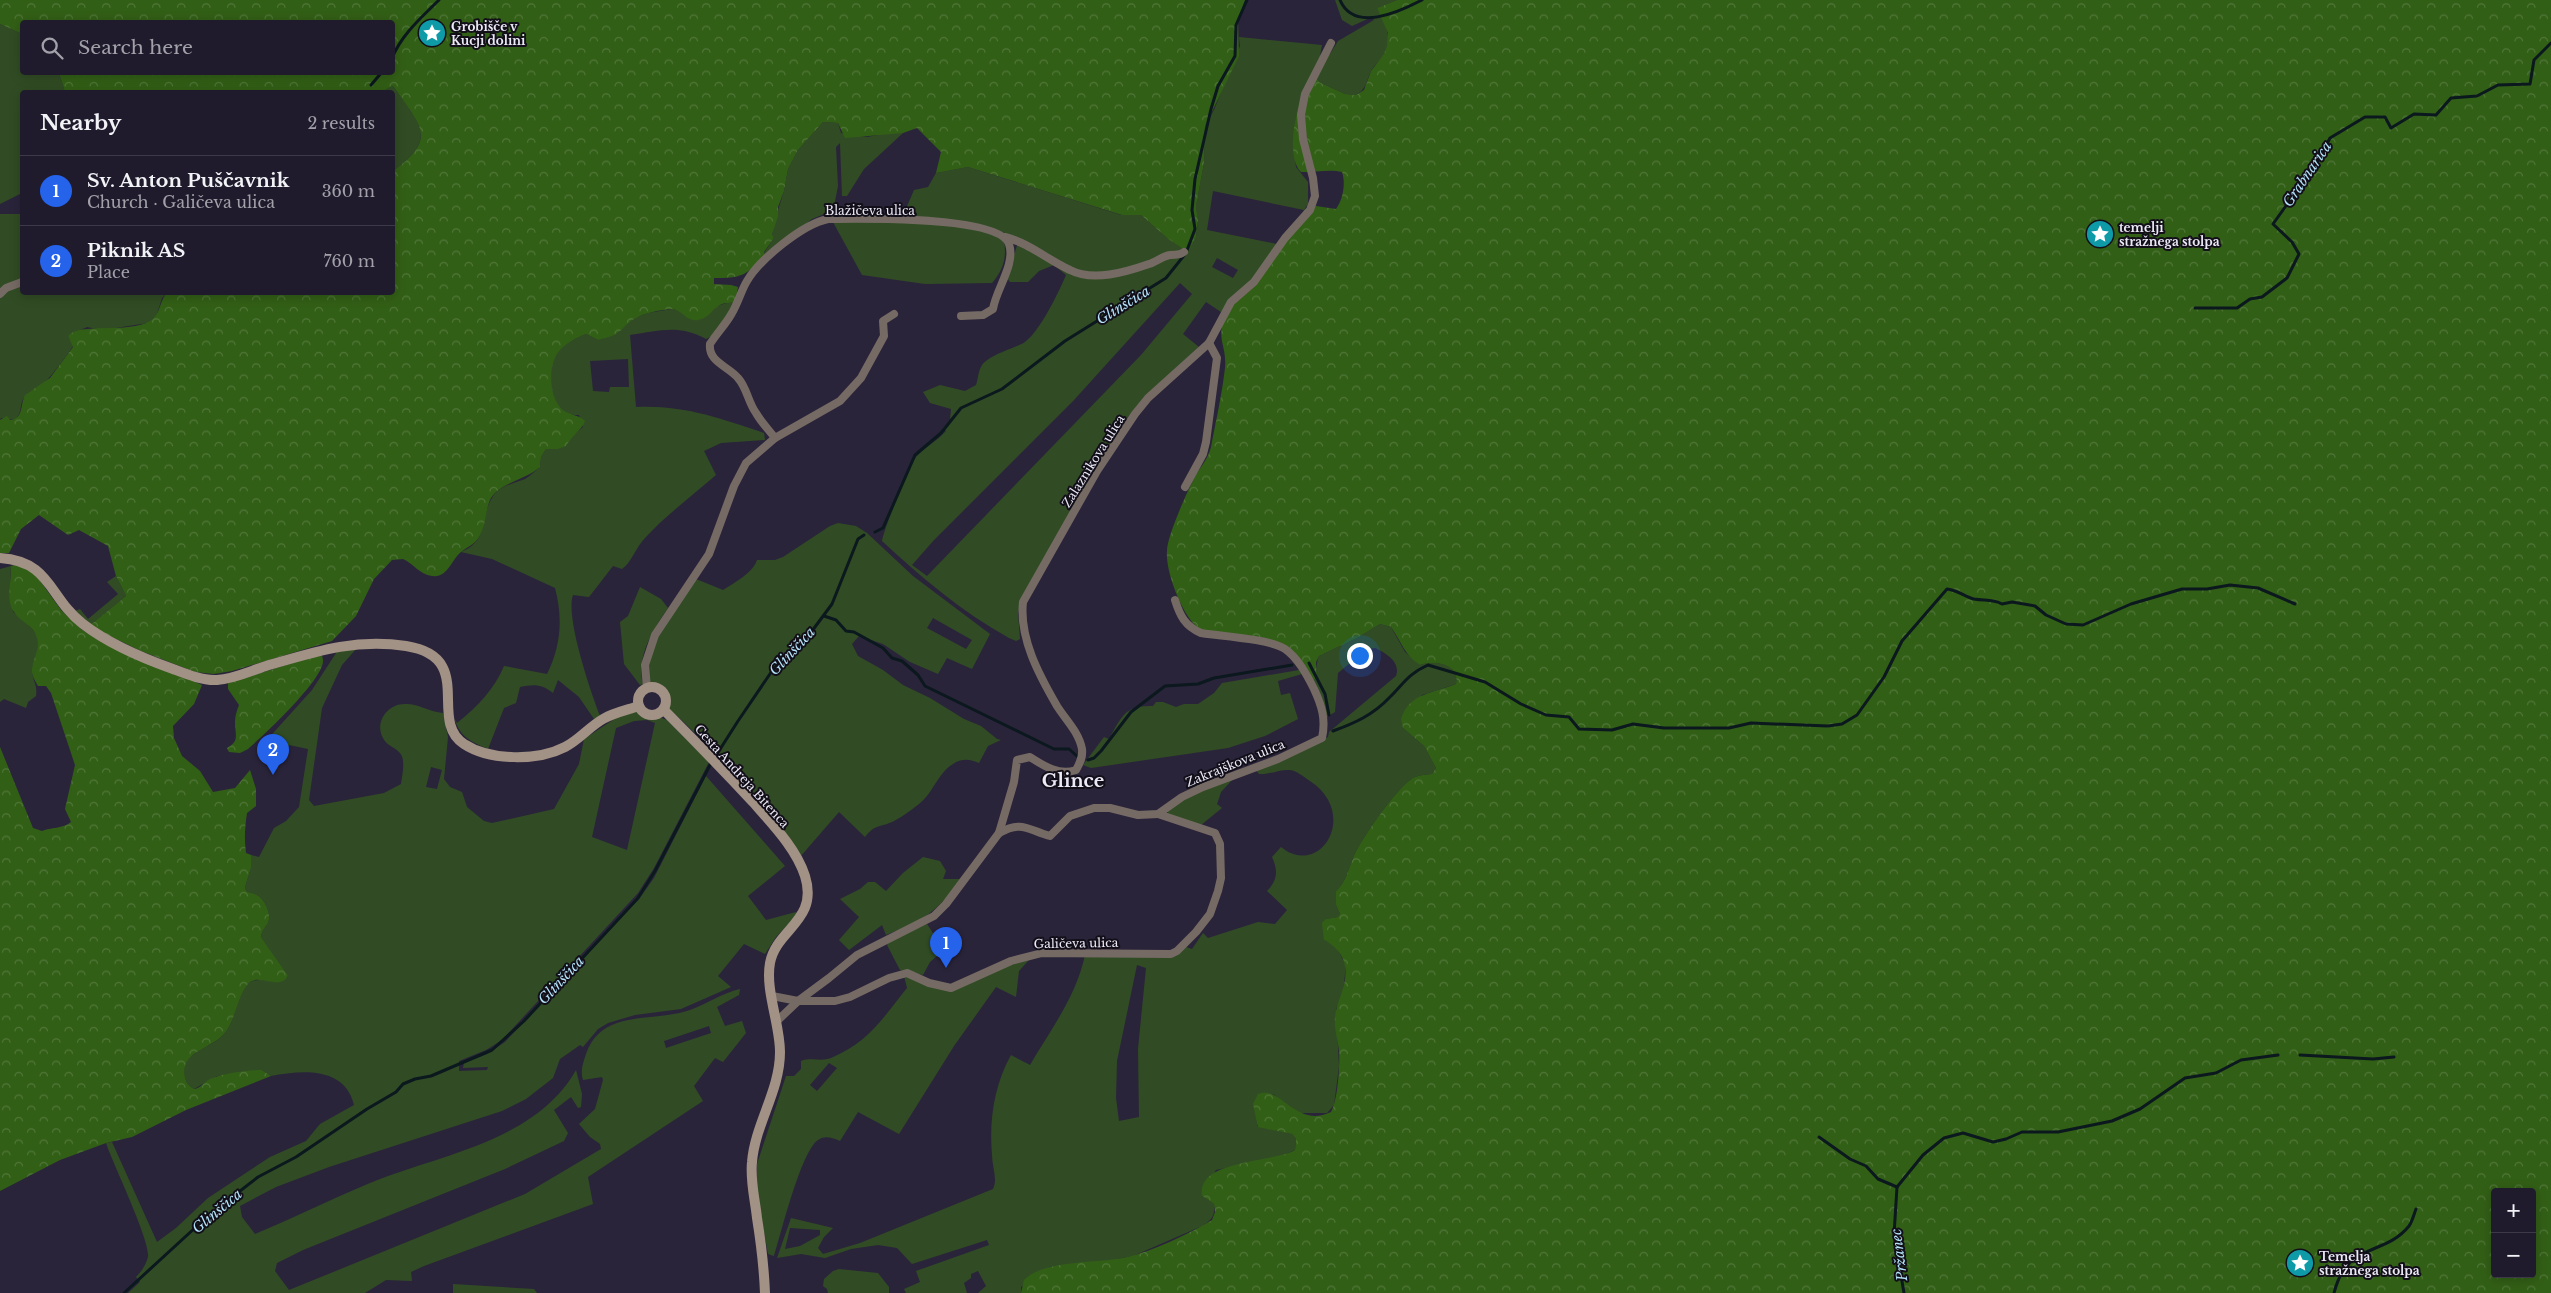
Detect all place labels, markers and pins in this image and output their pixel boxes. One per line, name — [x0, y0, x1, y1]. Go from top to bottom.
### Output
place icon: Grobišče v Kucji dolini — [417, 18, 447, 48]
place label: Grobišče v Kucji dolini — [451, 19, 526, 48]
place icon: temelji stražnega stolpa — [2085, 219, 2115, 249]
place label: temelji stražnega stolpa — [2119, 220, 2220, 249]
pin: 2 — [257, 734, 289, 775]
pin: 1 — [930, 927, 962, 968]
place icon: Temelja stražnega stolpa — [2285, 1248, 2315, 1278]
place label: Temelja stražnega stolpa — [2319, 1249, 2420, 1278]

